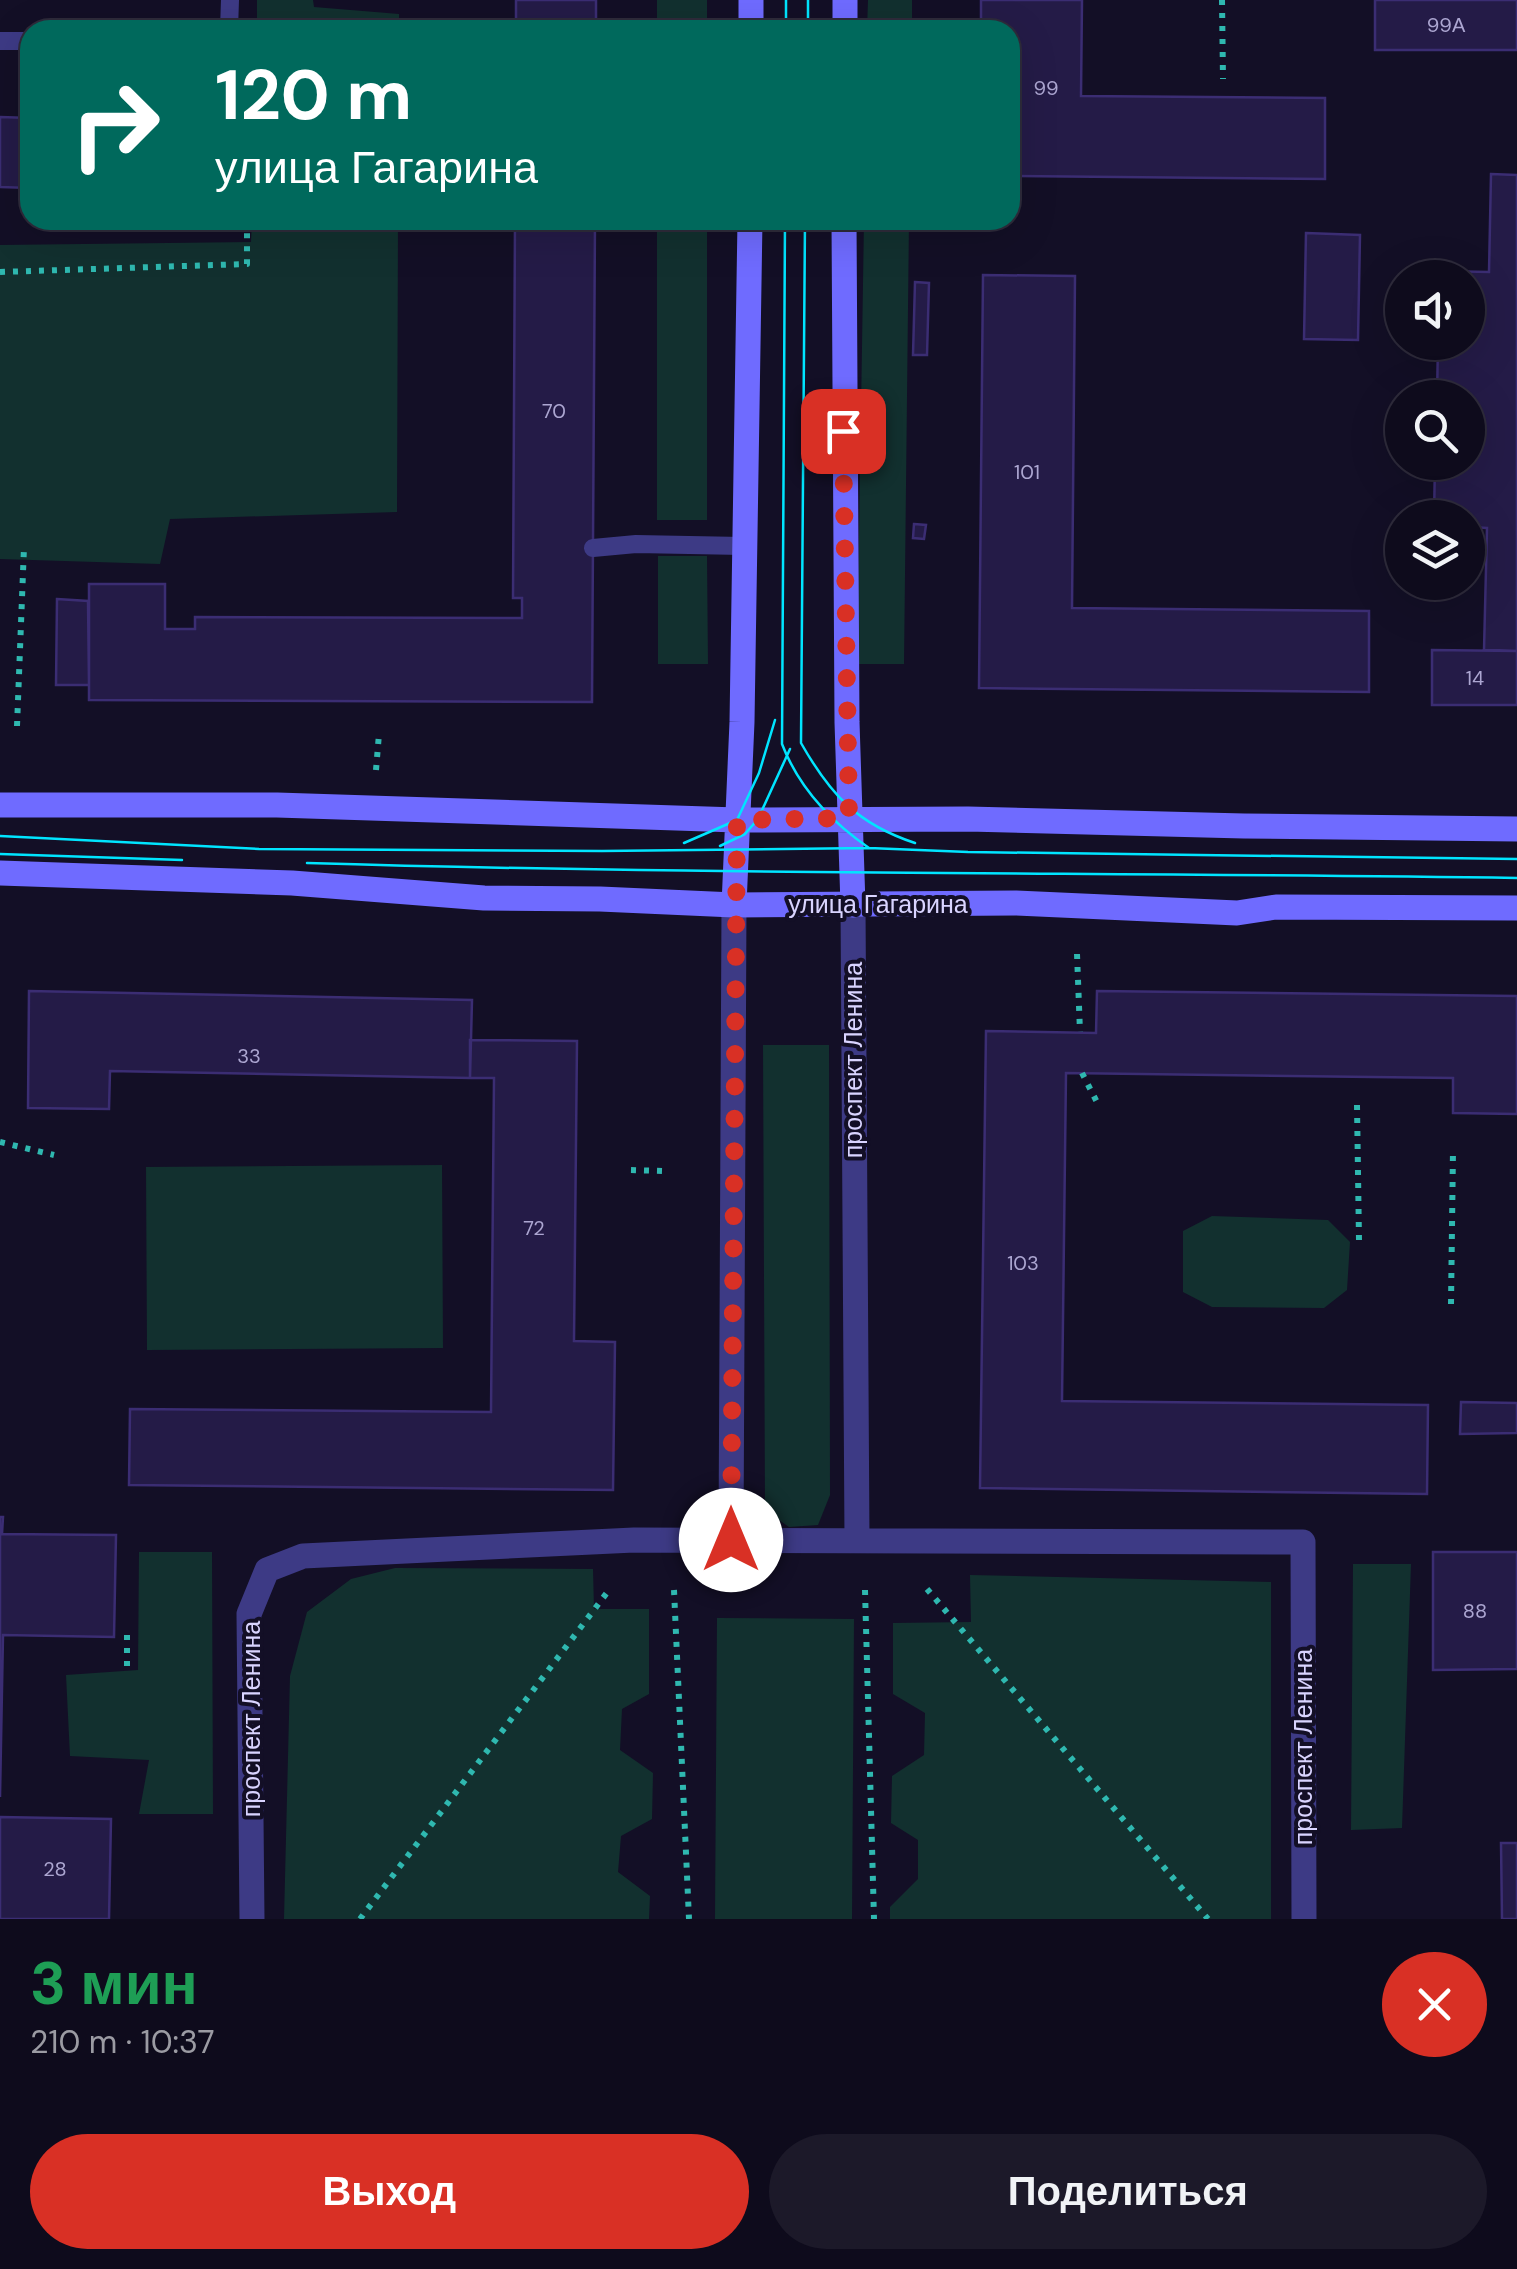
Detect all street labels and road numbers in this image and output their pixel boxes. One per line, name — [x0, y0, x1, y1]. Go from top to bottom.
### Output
street label: улица Гагарина — [788, 888, 968, 921]
street label: проспект Ленина — [837, 962, 870, 1158]
street label: проспект Ленина — [235, 1621, 268, 1817]
street label: проспект Ленина — [1287, 1649, 1320, 1845]

